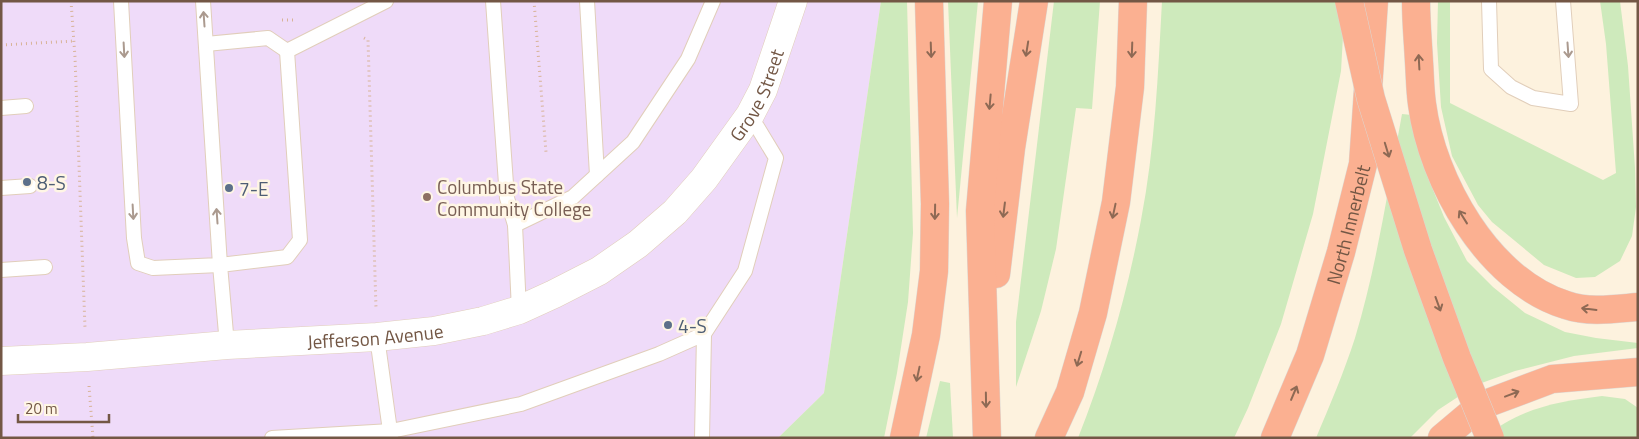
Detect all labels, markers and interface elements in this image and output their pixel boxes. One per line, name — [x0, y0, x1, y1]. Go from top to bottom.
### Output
one-way arrow — [199, 11, 209, 27]
one-way arrow — [1021, 41, 1031, 57]
one-way arrow — [119, 42, 128, 58]
one-way arrow — [926, 42, 935, 58]
one-way arrow — [1127, 42, 1136, 58]
one-way arrow — [1563, 42, 1572, 58]
street label: Grove Street — [721, 44, 791, 147]
one-way arrow — [1415, 54, 1424, 70]
one-way arrow — [985, 94, 994, 110]
one-way arrow — [1382, 142, 1392, 158]
street label: North Innerbelt — [1318, 161, 1377, 288]
place label: 8-S — [37, 168, 66, 197]
place label: Columbus State Community College — [437, 172, 591, 223]
place label: 7-E — [239, 174, 268, 203]
marker: 8-S — [21, 176, 33, 188]
marker: 7-E — [223, 182, 235, 194]
marker: Columbus State Community College — [421, 191, 433, 203]
one-way arrow — [999, 202, 1009, 218]
one-way arrow — [1109, 203, 1118, 219]
one-way arrow — [128, 204, 137, 220]
one-way arrow — [930, 204, 940, 220]
one-way arrow — [212, 208, 222, 224]
one-way arrow — [1458, 210, 1468, 224]
one-way arrow — [1434, 296, 1443, 312]
one-way arrow — [1582, 304, 1598, 314]
place label: 4-S — [678, 311, 707, 340]
street label: Jefferson Avenue — [306, 315, 446, 355]
marker: 4-S — [662, 319, 674, 331]
one-way arrow — [1074, 351, 1084, 367]
one-way arrow — [913, 365, 922, 381]
one-way arrow — [1290, 386, 1300, 401]
one-way arrow — [1504, 389, 1519, 398]
scale bar — [18, 392, 109, 424]
one-way arrow — [982, 392, 991, 408]
text: 20 m — [25, 397, 58, 420]

